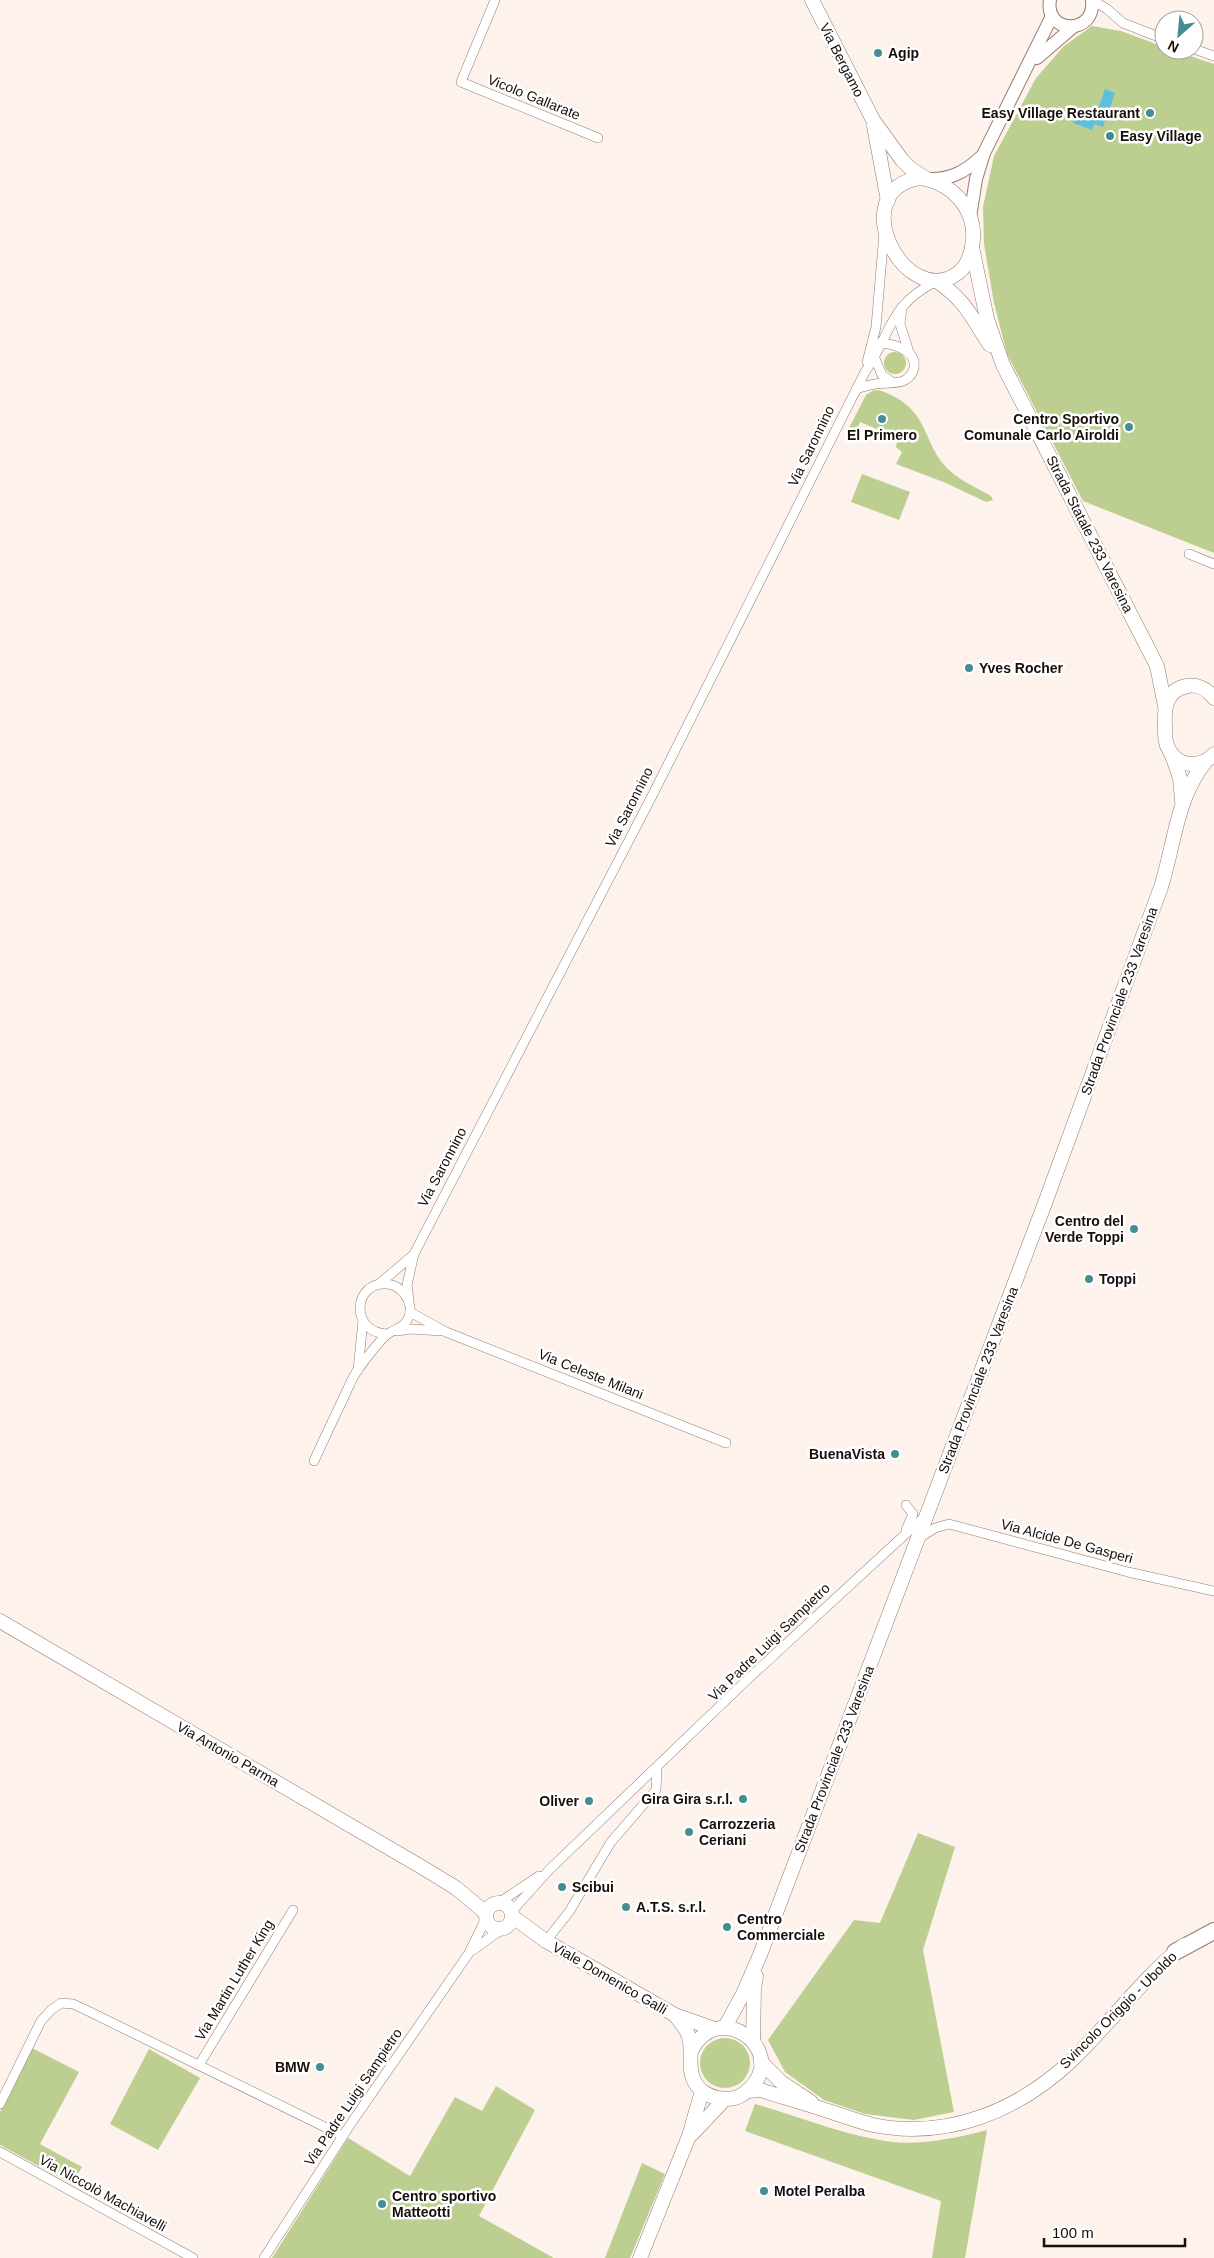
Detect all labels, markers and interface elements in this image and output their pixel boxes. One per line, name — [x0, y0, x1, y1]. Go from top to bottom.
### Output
north arrow — [1154, 10, 1204, 60]
street label: Via Bergamo — [817, 20, 868, 100]
text: N — [1165, 37, 1181, 56]
place label: Agip — [888, 45, 919, 61]
marker: Agip — [872, 47, 884, 59]
street label: Vicolo Gallarate — [485, 71, 583, 123]
place label: Easy Village Restaurant — [982, 105, 1140, 121]
marker: Easy Village Restaurant — [1144, 107, 1156, 119]
place label: Easy Village — [1120, 128, 1202, 144]
marker: Easy Village — [1104, 130, 1116, 142]
street label: Via Saronnino — [785, 403, 838, 489]
place label: Centro Sportivo Comunale Carlo Airoldi — [964, 411, 1119, 443]
marker: El Primero — [876, 413, 888, 425]
marker: Centro Sportivo Comunale Carlo Airoldi — [1123, 421, 1135, 433]
place label: El Primero — [847, 427, 917, 443]
street label: Strada Statale 233 Varesina — [1043, 453, 1137, 615]
place label: Yves Rocher — [979, 660, 1064, 676]
marker: Yves Rocher — [963, 662, 975, 674]
street label: Via Saronnino — [602, 764, 656, 850]
street label: Strada Provinciale 233 Varesina — [1077, 905, 1161, 1097]
street label: Via Saronnino — [414, 1124, 470, 1209]
place label: Centro del Verde Toppi — [1045, 1213, 1124, 1245]
marker: Centro del Verde Toppi — [1128, 1223, 1140, 1235]
place label: Toppi — [1099, 1271, 1136, 1287]
marker: Toppi — [1083, 1273, 1095, 1285]
street label: Strada Provinciale 233 Varesina — [935, 1284, 1021, 1476]
street label: Via Celeste Milani — [536, 1346, 646, 1402]
place label: BuenaVista — [809, 1446, 885, 1462]
marker: BuenaVista — [889, 1448, 901, 1460]
street label: Via Alcide De Gasperi — [999, 1516, 1135, 1566]
street label: Via Padre Luigi Sampietro — [705, 1580, 833, 1704]
street label: Strada Provinciale 233 Varesina — [791, 1663, 877, 1855]
street label: Via Antonio Parma — [174, 1718, 282, 1790]
place label: Gira Gira s.r.l. — [641, 1791, 733, 1807]
place label: Oliver — [539, 1793, 580, 1809]
marker: Gira Gira s.r.l. — [737, 1793, 749, 1805]
marker: Oliver — [583, 1795, 595, 1807]
place label: Carrozzeria Ceriani — [699, 1816, 775, 1848]
marker: Carrozzeria Ceriani — [683, 1826, 695, 1838]
place label: Scibui — [572, 1879, 614, 1895]
marker: Scibui — [556, 1881, 568, 1893]
place label: A.T.S. s.r.l. — [636, 1899, 706, 1915]
marker: A.T.S. s.r.l. — [620, 1901, 632, 1913]
place label: Centro Commerciale — [737, 1911, 825, 1943]
street label: Via Martin Luther King — [192, 1917, 276, 2043]
marker: Centro Commerciale — [721, 1921, 733, 1933]
street label: Viale Domenico Galli — [550, 1939, 670, 2017]
street label: Svincolo Origgio - Uboldo — [1056, 1948, 1180, 2072]
street label: Via Padre Luigi Sampietro — [301, 2025, 405, 2169]
place label: BMW — [275, 2059, 311, 2075]
marker: BMW — [314, 2061, 326, 2073]
street label: Via Niccolò Machiavelli — [37, 2151, 169, 2235]
place label: Motel Peralba — [774, 2183, 865, 2199]
marker: Motel Peralba — [758, 2185, 770, 2197]
place label: Centro sportivo Matteotti — [392, 2188, 496, 2220]
marker: Centro sportivo Matteotti — [376, 2198, 388, 2210]
scale bar — [1044, 2216, 1185, 2248]
text: 100 m — [1052, 2224, 1094, 2241]

